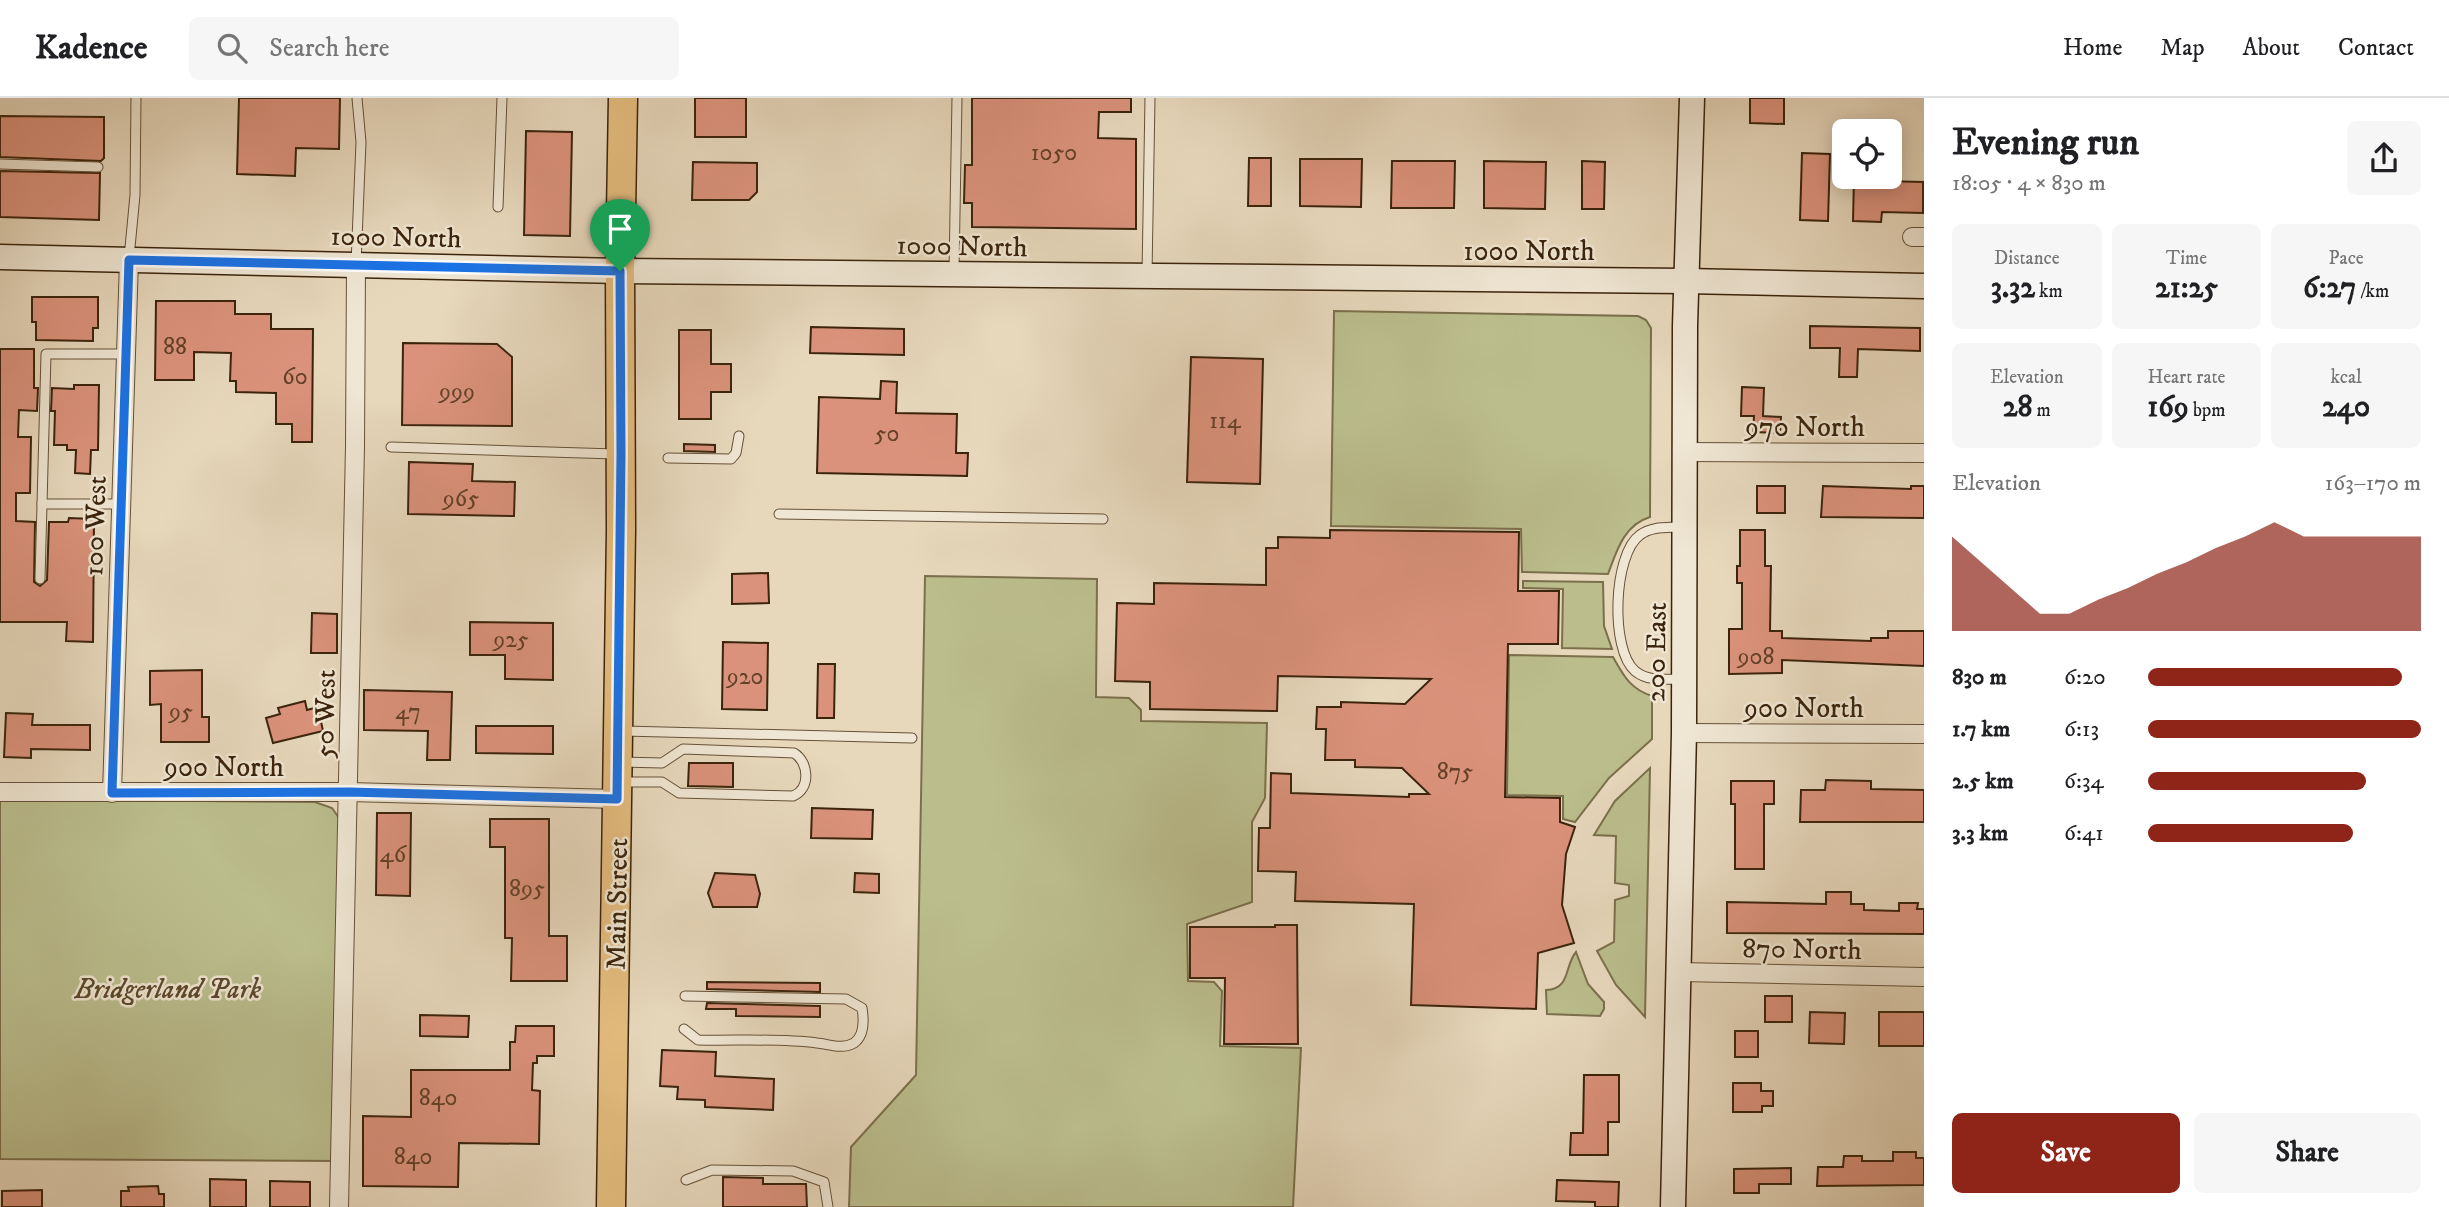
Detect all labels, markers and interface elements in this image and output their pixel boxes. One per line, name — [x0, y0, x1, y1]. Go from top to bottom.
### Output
search box — [189, 17, 679, 80]
text: Kadence — [35, 28, 147, 69]
icon: search — [213, 29, 251, 67]
text: Search here — [269, 32, 390, 65]
text: Home — [2063, 33, 2122, 63]
text: Map — [2160, 33, 2205, 63]
text: About — [2243, 33, 2300, 63]
text: Contact — [2338, 33, 2414, 63]
map controls — [1832, 119, 1902, 189]
button: locate — [1832, 119, 1902, 189]
text: Evening run — [1952, 119, 2139, 167]
button: share — [2347, 121, 2421, 195]
house number: 1050 — [1031, 138, 1077, 168]
text: 18:05 · 4 × 830 m — [1952, 169, 2106, 198]
pin — [590, 199, 650, 271]
icon: arrive — [601, 210, 639, 248]
street label: 1000 North — [330, 219, 462, 256]
street label: 1000 North — [896, 228, 1028, 265]
street label: 1000 North — [1463, 234, 1595, 269]
text: Distance — [1994, 247, 2060, 270]
text: Time — [2166, 247, 2207, 270]
text: Pace — [2329, 247, 2364, 270]
text: 3.32 — [1991, 270, 2035, 307]
text: 21:25 — [2155, 270, 2218, 307]
text: 6:27 — [2303, 270, 2356, 307]
text: km — [2035, 280, 2063, 303]
text: /km — [2356, 280, 2389, 303]
house number: 88 — [163, 332, 187, 362]
house number: 60 — [282, 362, 308, 392]
text: Elevation — [1990, 366, 2064, 389]
text: Heart rate — [2148, 366, 2225, 389]
text: kcal — [2331, 366, 2362, 389]
house number: 999 — [438, 377, 475, 407]
text: 28 — [2003, 389, 2033, 426]
text: 169 — [2147, 389, 2189, 426]
text: 240 — [2322, 389, 2370, 426]
text: m — [2033, 399, 2051, 422]
text: bpm — [2189, 399, 2226, 422]
house number: 114 — [1209, 406, 1242, 436]
street label: 970 North — [1743, 410, 1865, 445]
house number: 50 — [875, 419, 899, 449]
text: Elevation — [1952, 469, 2041, 498]
text: 163–170 m — [2325, 469, 2421, 498]
street label: 100 West — [76, 475, 115, 577]
house number: 965 — [442, 484, 479, 514]
street label: 200 East — [1638, 602, 1675, 702]
house number: 925 — [492, 625, 529, 655]
house number: 908 — [1737, 642, 1774, 672]
house number: 920 — [726, 662, 763, 692]
text: 830 m — [1952, 663, 2007, 692]
text: 6:20 — [2064, 663, 2106, 692]
street label: 50 West — [307, 669, 344, 759]
street label: 900 North — [1742, 691, 1864, 726]
house number: 95 — [168, 697, 193, 727]
house number: 47 — [395, 697, 421, 727]
text: 1.7 km — [1952, 715, 2010, 744]
text: 6:13 — [2064, 715, 2099, 744]
street label: 900 North — [162, 750, 284, 785]
house number: 875 — [1437, 757, 1473, 787]
text: 2.5 km — [1952, 767, 2014, 796]
text: 6:34 — [2064, 767, 2104, 796]
text: 3.3 km — [1952, 819, 2008, 848]
text: 6:41 — [2064, 819, 2104, 848]
street label: Main Street — [599, 838, 636, 970]
house number: 46 — [380, 840, 408, 870]
house number: 895 — [509, 874, 545, 904]
street label: 870 North — [1742, 931, 1862, 968]
park label: Bridgerland Park — [74, 972, 261, 1007]
house number: 840 — [419, 1083, 457, 1113]
button: Save — [1952, 1113, 2180, 1193]
button: Share — [2194, 1113, 2421, 1193]
house number: 840 — [394, 1142, 432, 1172]

